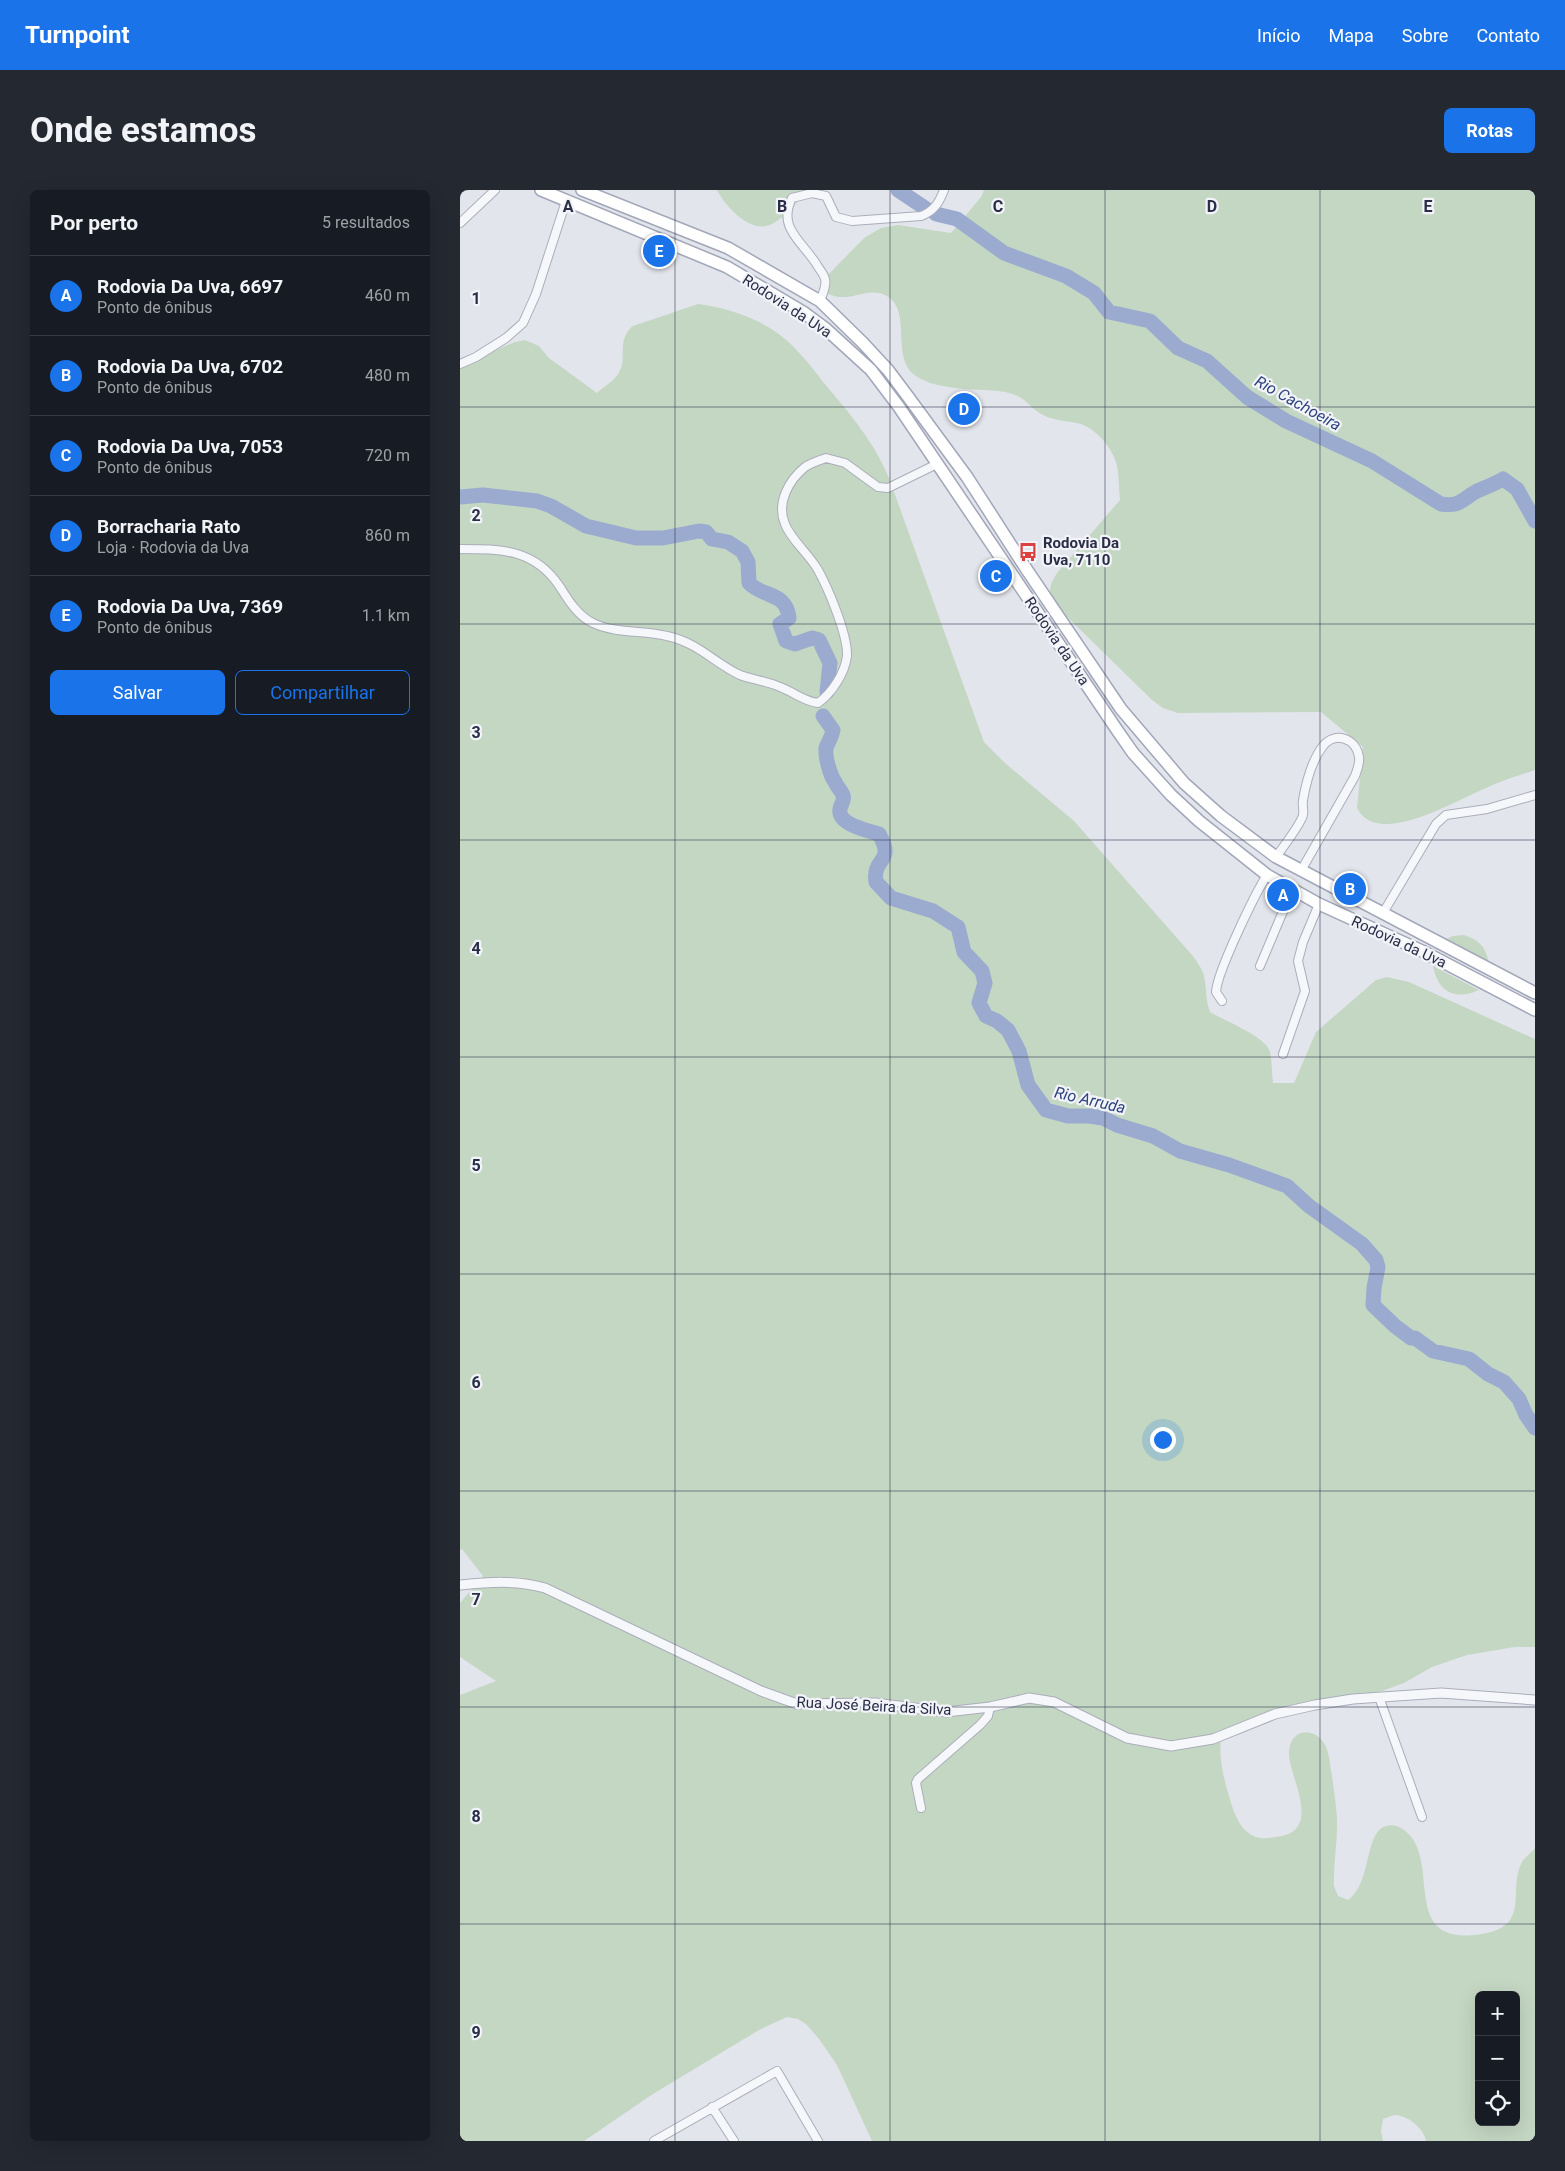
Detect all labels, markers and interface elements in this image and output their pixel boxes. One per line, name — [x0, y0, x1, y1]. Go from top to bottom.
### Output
text: Turnpoint — [25, 21, 130, 49]
text: Início — [1257, 25, 1300, 46]
text: Mapa — [1328, 25, 1374, 46]
text: Sobre — [1402, 25, 1448, 46]
text: Contato — [1476, 25, 1540, 46]
button: Rotas — [1444, 108, 1535, 153]
text: Onde estamos — [30, 110, 257, 151]
text: A — [563, 197, 574, 216]
text: B — [777, 197, 787, 216]
text: C — [993, 197, 1003, 216]
text: D — [1207, 197, 1217, 216]
text: E — [1424, 197, 1433, 216]
text: Por perto — [50, 211, 138, 235]
text: 5 resultados — [322, 213, 410, 232]
pin: E — [643, 232, 675, 270]
street label: Rodovia da Uva — [739, 270, 835, 342]
text: Rodovia Da Uva, 6697 — [97, 275, 283, 298]
text: A — [61, 286, 71, 305]
text: 460 m — [365, 286, 410, 305]
text: 1 — [471, 289, 481, 308]
text: Ponto de ônibus — [97, 298, 213, 317]
text: Rodovia Da Uva, 6702 — [97, 355, 283, 378]
text: B — [61, 366, 71, 385]
text: 480 m — [365, 366, 410, 385]
water label: Rio Cachoeira — [1252, 372, 1344, 434]
text: Ponto de ônibus — [97, 378, 213, 397]
pin: D — [948, 390, 980, 428]
text: Rodovia Da Uva, 7053 — [97, 435, 283, 458]
text: C — [61, 446, 71, 465]
text: 720 m — [365, 446, 410, 465]
text: Ponto de ônibus — [97, 458, 213, 477]
text: 2 — [471, 506, 481, 525]
text: Borracharia Rato — [97, 515, 240, 538]
text: D — [61, 526, 71, 545]
text: 860 m — [365, 526, 410, 545]
place label: Rodovia Da Uva, 7110 — [1043, 534, 1119, 569]
text: Loja · Rodovia da Uva — [97, 538, 249, 557]
bus stop icon: Rodovia Da Uva, 7110 — [1017, 541, 1039, 563]
pin: C — [980, 557, 1012, 595]
street label: Rodovia da Uva — [1021, 593, 1093, 689]
text: Rodovia Da Uva, 7369 — [97, 595, 283, 618]
text: E — [62, 606, 71, 625]
text: 1.1 km — [362, 606, 410, 625]
text: Ponto de ônibus — [97, 618, 213, 637]
button: Salvar — [50, 670, 225, 715]
button: Compartilhar — [235, 670, 410, 715]
text: 3 — [471, 723, 481, 742]
pin: B — [1334, 870, 1366, 908]
pin: A — [1267, 876, 1299, 914]
street label: Rodovia da Uva — [1349, 912, 1449, 972]
text: 4 — [471, 939, 481, 958]
water label: Rio Arruda — [1053, 1083, 1127, 1117]
text: 5 — [471, 1156, 481, 1175]
text: 6 — [471, 1373, 481, 1392]
your location — [1150, 1427, 1176, 1453]
text: 7 — [471, 1590, 481, 1609]
street label: Rua José Beira da Silva — [796, 1693, 952, 1719]
text: 8 — [471, 1807, 481, 1826]
map controls — [1475, 1991, 1520, 2126]
button: + — [1475, 1991, 1520, 2036]
text: 9 — [471, 2023, 481, 2042]
button: − — [1475, 2036, 1520, 2081]
button: locate — [1475, 2081, 1520, 2126]

